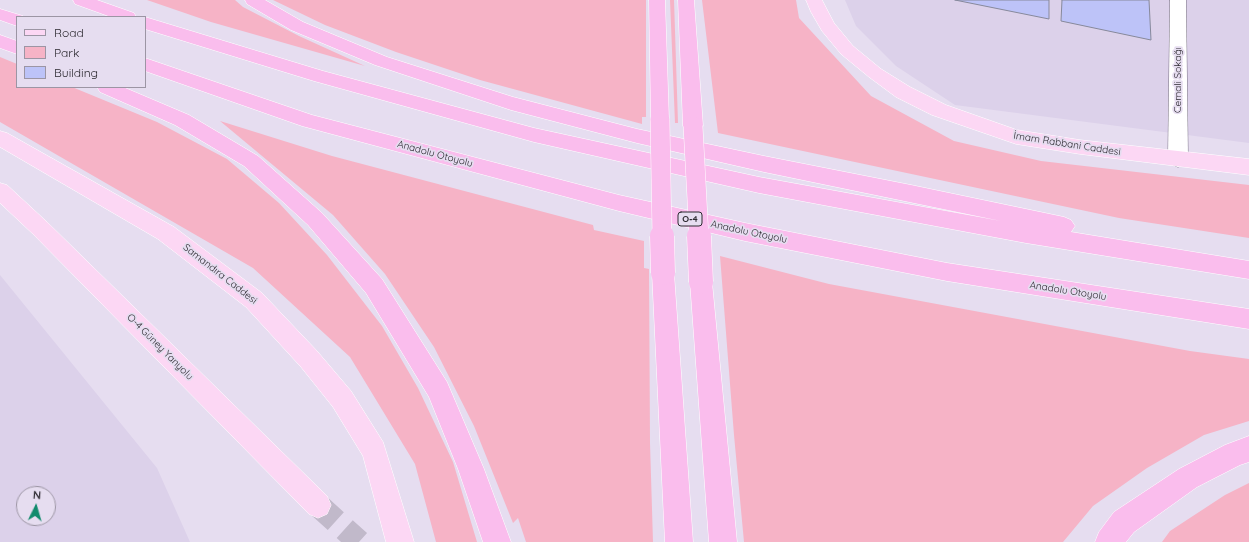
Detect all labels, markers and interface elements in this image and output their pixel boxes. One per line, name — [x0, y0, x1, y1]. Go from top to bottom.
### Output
legend — [16, 16, 146, 88]
text: Road — [54, 25, 84, 40]
text: Park — [54, 45, 79, 60]
street label: Cemali Sokağı — [1172, 47, 1184, 113]
text: Building — [54, 65, 98, 80]
street label: İmam Rabbani Caddesi — [1013, 130, 1121, 158]
street label: Anadolu Otoyolu — [396, 138, 474, 170]
road number: O-4 — [678, 212, 702, 226]
street label: Anadolu Otoyolu — [710, 218, 788, 246]
street label: Samandıra Caddesi — [181, 241, 259, 307]
street label: Anadolu Otoyolu — [1029, 279, 1107, 303]
street label: O-4 Güney Yanyolu — [124, 311, 196, 383]
north arrow — [16, 486, 56, 526]
text: N — [32, 488, 42, 502]

